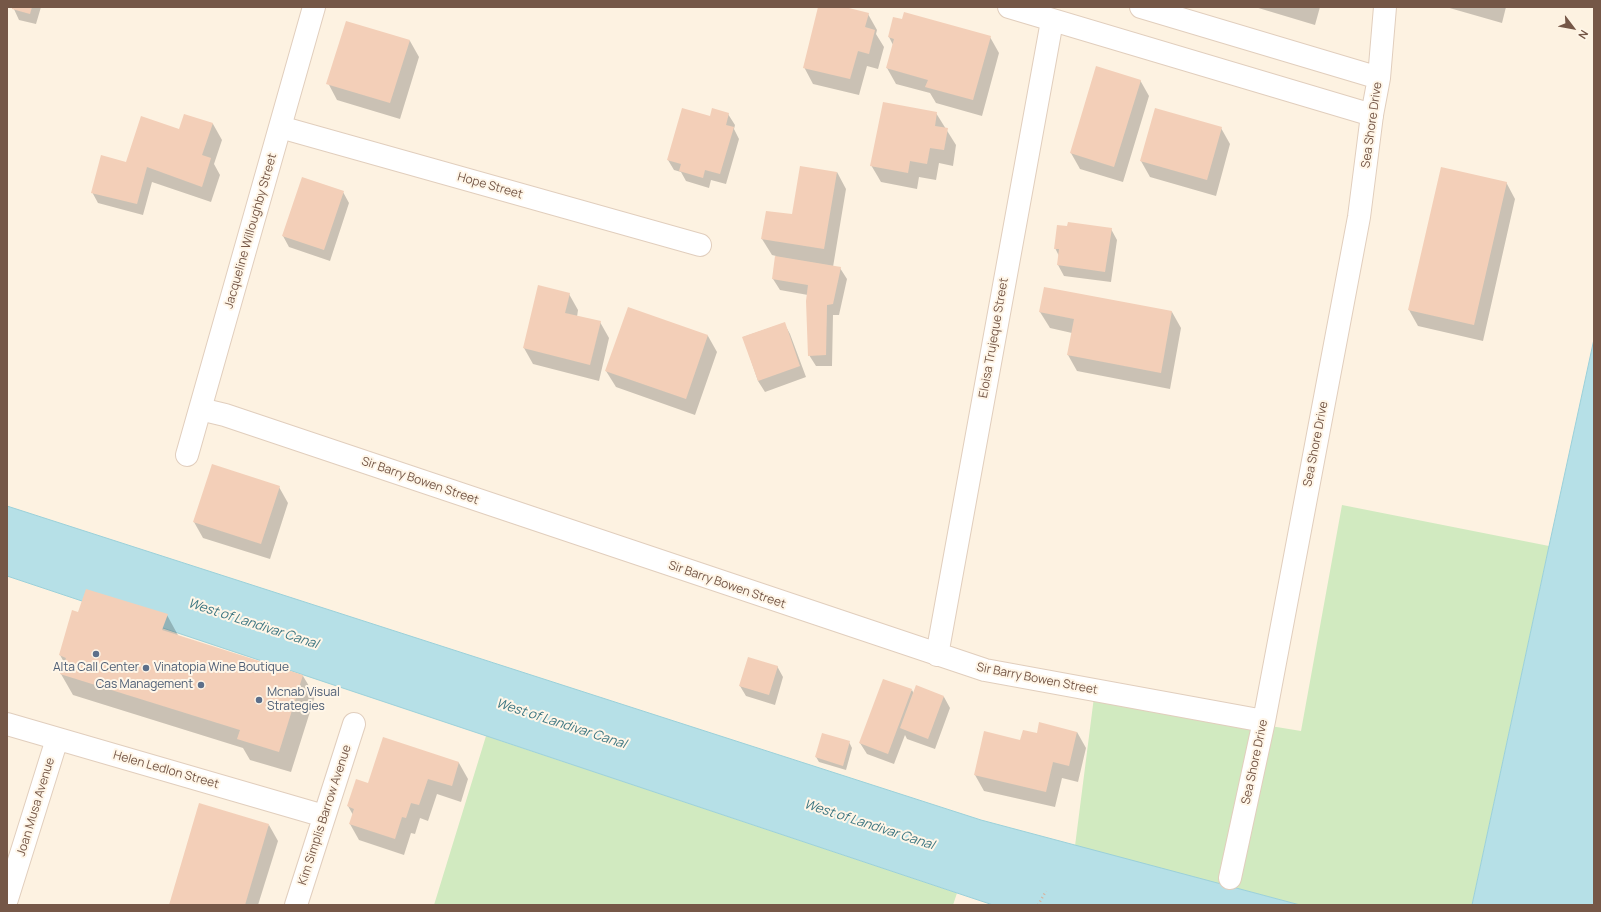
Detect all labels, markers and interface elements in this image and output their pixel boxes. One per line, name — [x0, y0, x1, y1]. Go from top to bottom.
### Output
north arrow — [1553, 8, 1593, 48]
text: N — [1575, 27, 1592, 42]
street label: Sea Shore Drive — [1359, 81, 1385, 169]
street label: Jacqueline Willoughby Street — [222, 152, 280, 310]
street label: Hope Street — [456, 170, 524, 202]
street label: Eloisa Trujeque Street — [976, 277, 1012, 399]
street label: Sea Shore Drive — [1301, 400, 1331, 488]
street label: Sir Barry Bowen Street — [359, 454, 481, 508]
street label: Sir Barry Bowen Street — [666, 558, 788, 612]
water label: West of Landivar Canal — [186, 596, 320, 652]
marker: Alta Call Center — [91, 649, 101, 659]
street label: Sir Barry Bowen Street — [975, 660, 1099, 698]
place label: Alta Call Center — [53, 661, 139, 675]
place label: Vinatopia Wine Boutique — [154, 661, 289, 675]
marker: Vinatopia Wine Boutique — [141, 663, 151, 673]
place label: Cas Management — [96, 678, 193, 692]
marker: Cas Management — [196, 680, 206, 690]
place label: Mcnab Visual Strategies — [267, 686, 340, 714]
marker: Mcnab Visual Strategies — [254, 695, 264, 705]
water label: West of Landivar Canal — [494, 696, 628, 752]
street label: Sea Shore Drive — [1239, 718, 1271, 806]
street label: Kim Simplis Barrow Avenue — [296, 743, 354, 887]
street label: Helen Ledlon Street — [111, 748, 221, 792]
street label: Joan Musa Avenue — [14, 756, 58, 858]
water label: West of Landivar Canal — [802, 797, 936, 853]

